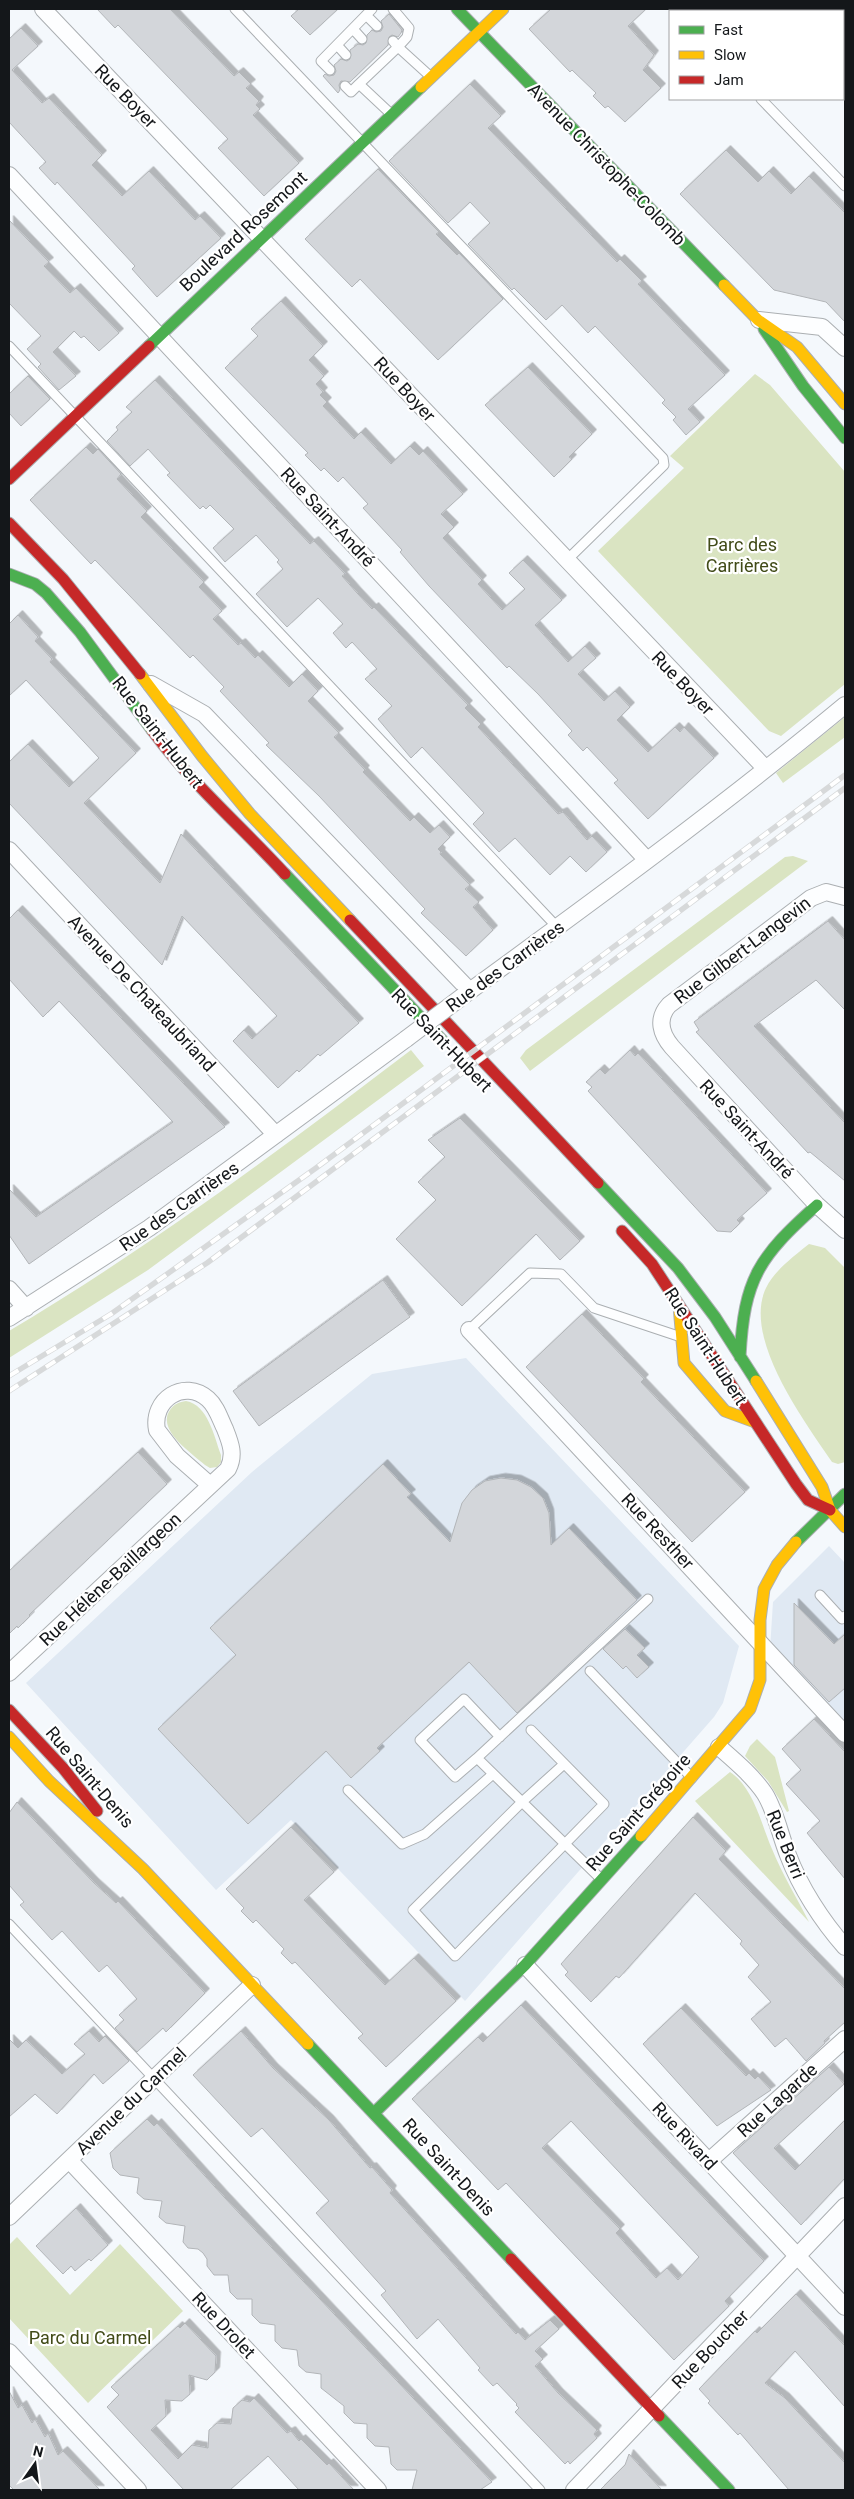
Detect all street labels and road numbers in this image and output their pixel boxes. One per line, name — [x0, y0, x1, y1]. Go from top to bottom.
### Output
street label: Rue Boyer — [91, 60, 161, 132]
street label: Avenue Christophe-Colomb — [524, 78, 690, 250]
street label: Boulevard Rosemont — [175, 167, 311, 295]
street label: Rue Boyer — [370, 352, 440, 426]
street label: Rue Saint-André — [277, 463, 379, 571]
street label: Rue Boyer — [648, 647, 718, 719]
street label: Rue Saint-Hubert — [108, 672, 208, 792]
street label: Rue Gilbert-Langevin — [670, 892, 814, 1008]
street label: Avenue De Chateaubriand — [64, 910, 220, 1076]
street label: Rue des Carrières — [442, 916, 568, 1016]
street label: Rue Saint-Hubert — [387, 984, 497, 1096]
street label: Rue Saint-André — [696, 1075, 798, 1183]
street label: Rue des Carrières — [115, 1157, 243, 1255]
street label: Rue Saint-Hubert — [660, 1283, 752, 1409]
street label: Rue Resther — [617, 1489, 699, 1573]
street label: Rue Hélène-Baillargeon — [35, 1508, 185, 1650]
street label: Rue Saint-Denis — [42, 1722, 138, 1832]
street label: Rue Saint-Grégoire — [581, 1749, 695, 1875]
street label: Rue Berri — [763, 1807, 809, 1881]
street label: Avenue du Carmel — [71, 2043, 191, 2159]
street label: Rue Lagarde — [733, 2059, 821, 2141]
street label: Rue Rivard — [648, 2098, 722, 2174]
street label: Rue Saint-Denis — [398, 2114, 500, 2220]
street label: Rue Drolet — [188, 2288, 260, 2363]
street label: Rue Boucher — [667, 2305, 753, 2393]

